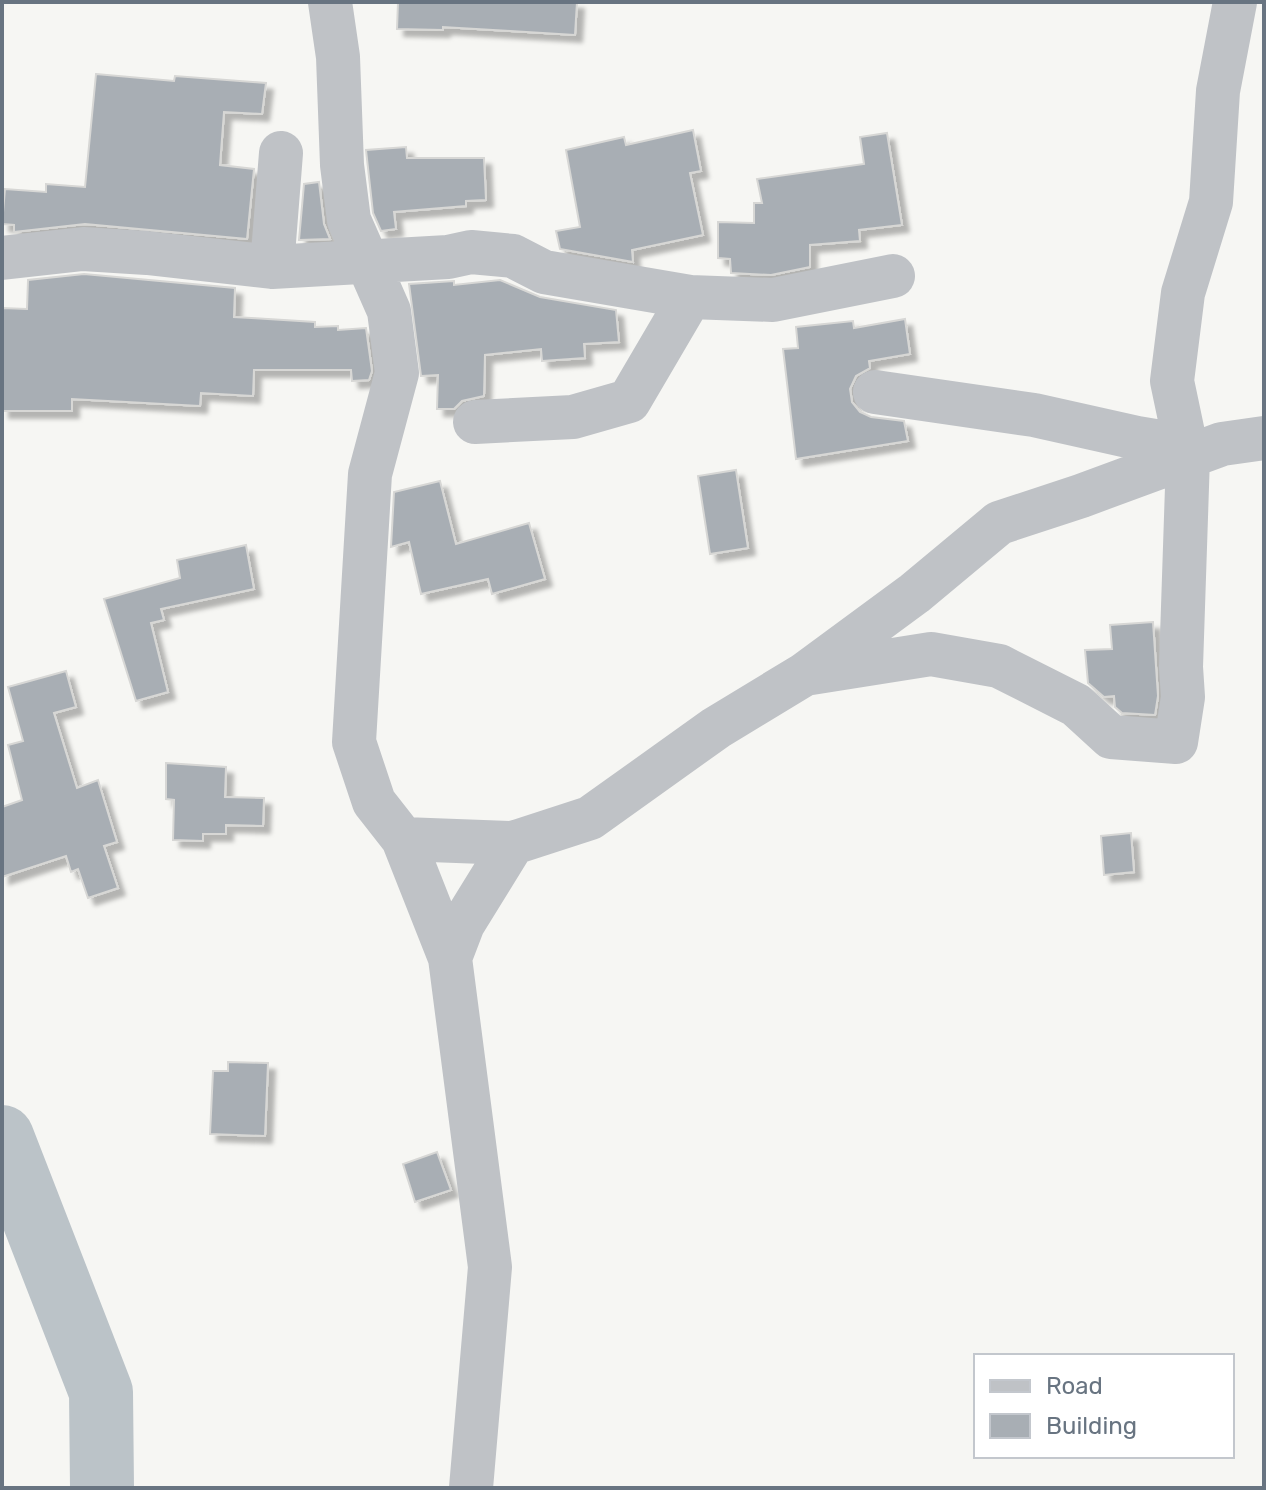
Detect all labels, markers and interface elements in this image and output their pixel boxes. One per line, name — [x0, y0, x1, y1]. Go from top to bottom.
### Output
legend — [974, 1354, 1234, 1458]
text: Road — [1046, 1372, 1103, 1400]
text: Building — [1046, 1412, 1137, 1440]

